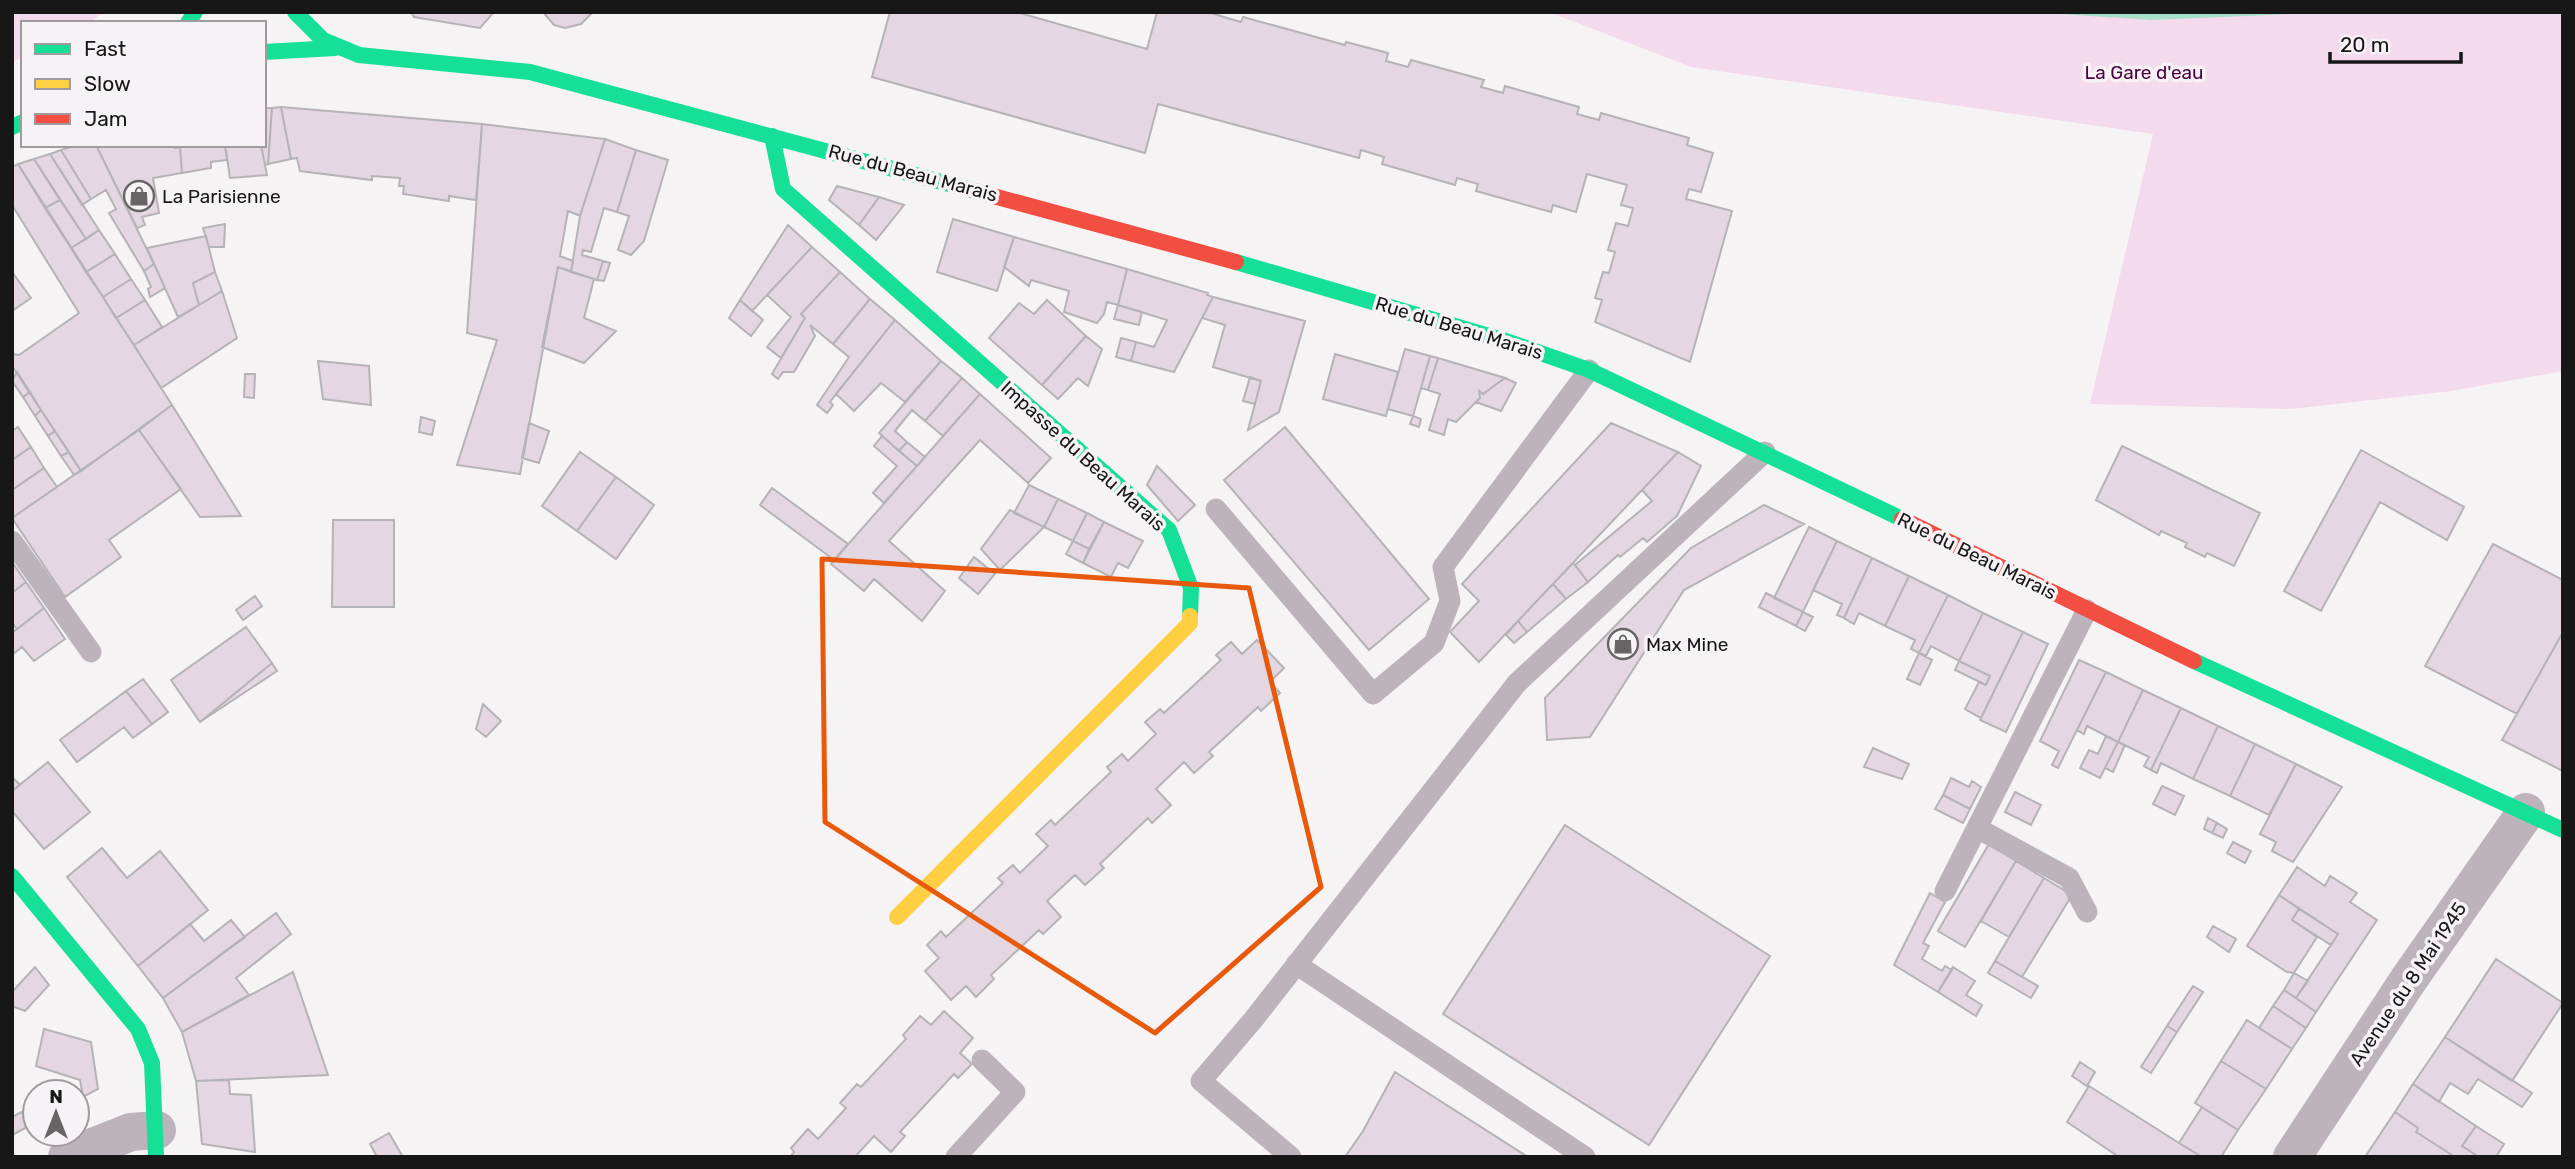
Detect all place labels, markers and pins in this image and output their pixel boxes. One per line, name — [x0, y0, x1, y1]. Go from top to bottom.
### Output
shop icon: La Parisienne — [122, 179, 156, 213]
place label: La Parisienne — [162, 185, 281, 208]
shop icon: Max Mine — [1606, 627, 1640, 661]
place label: Max Mine — [1646, 633, 1728, 656]

